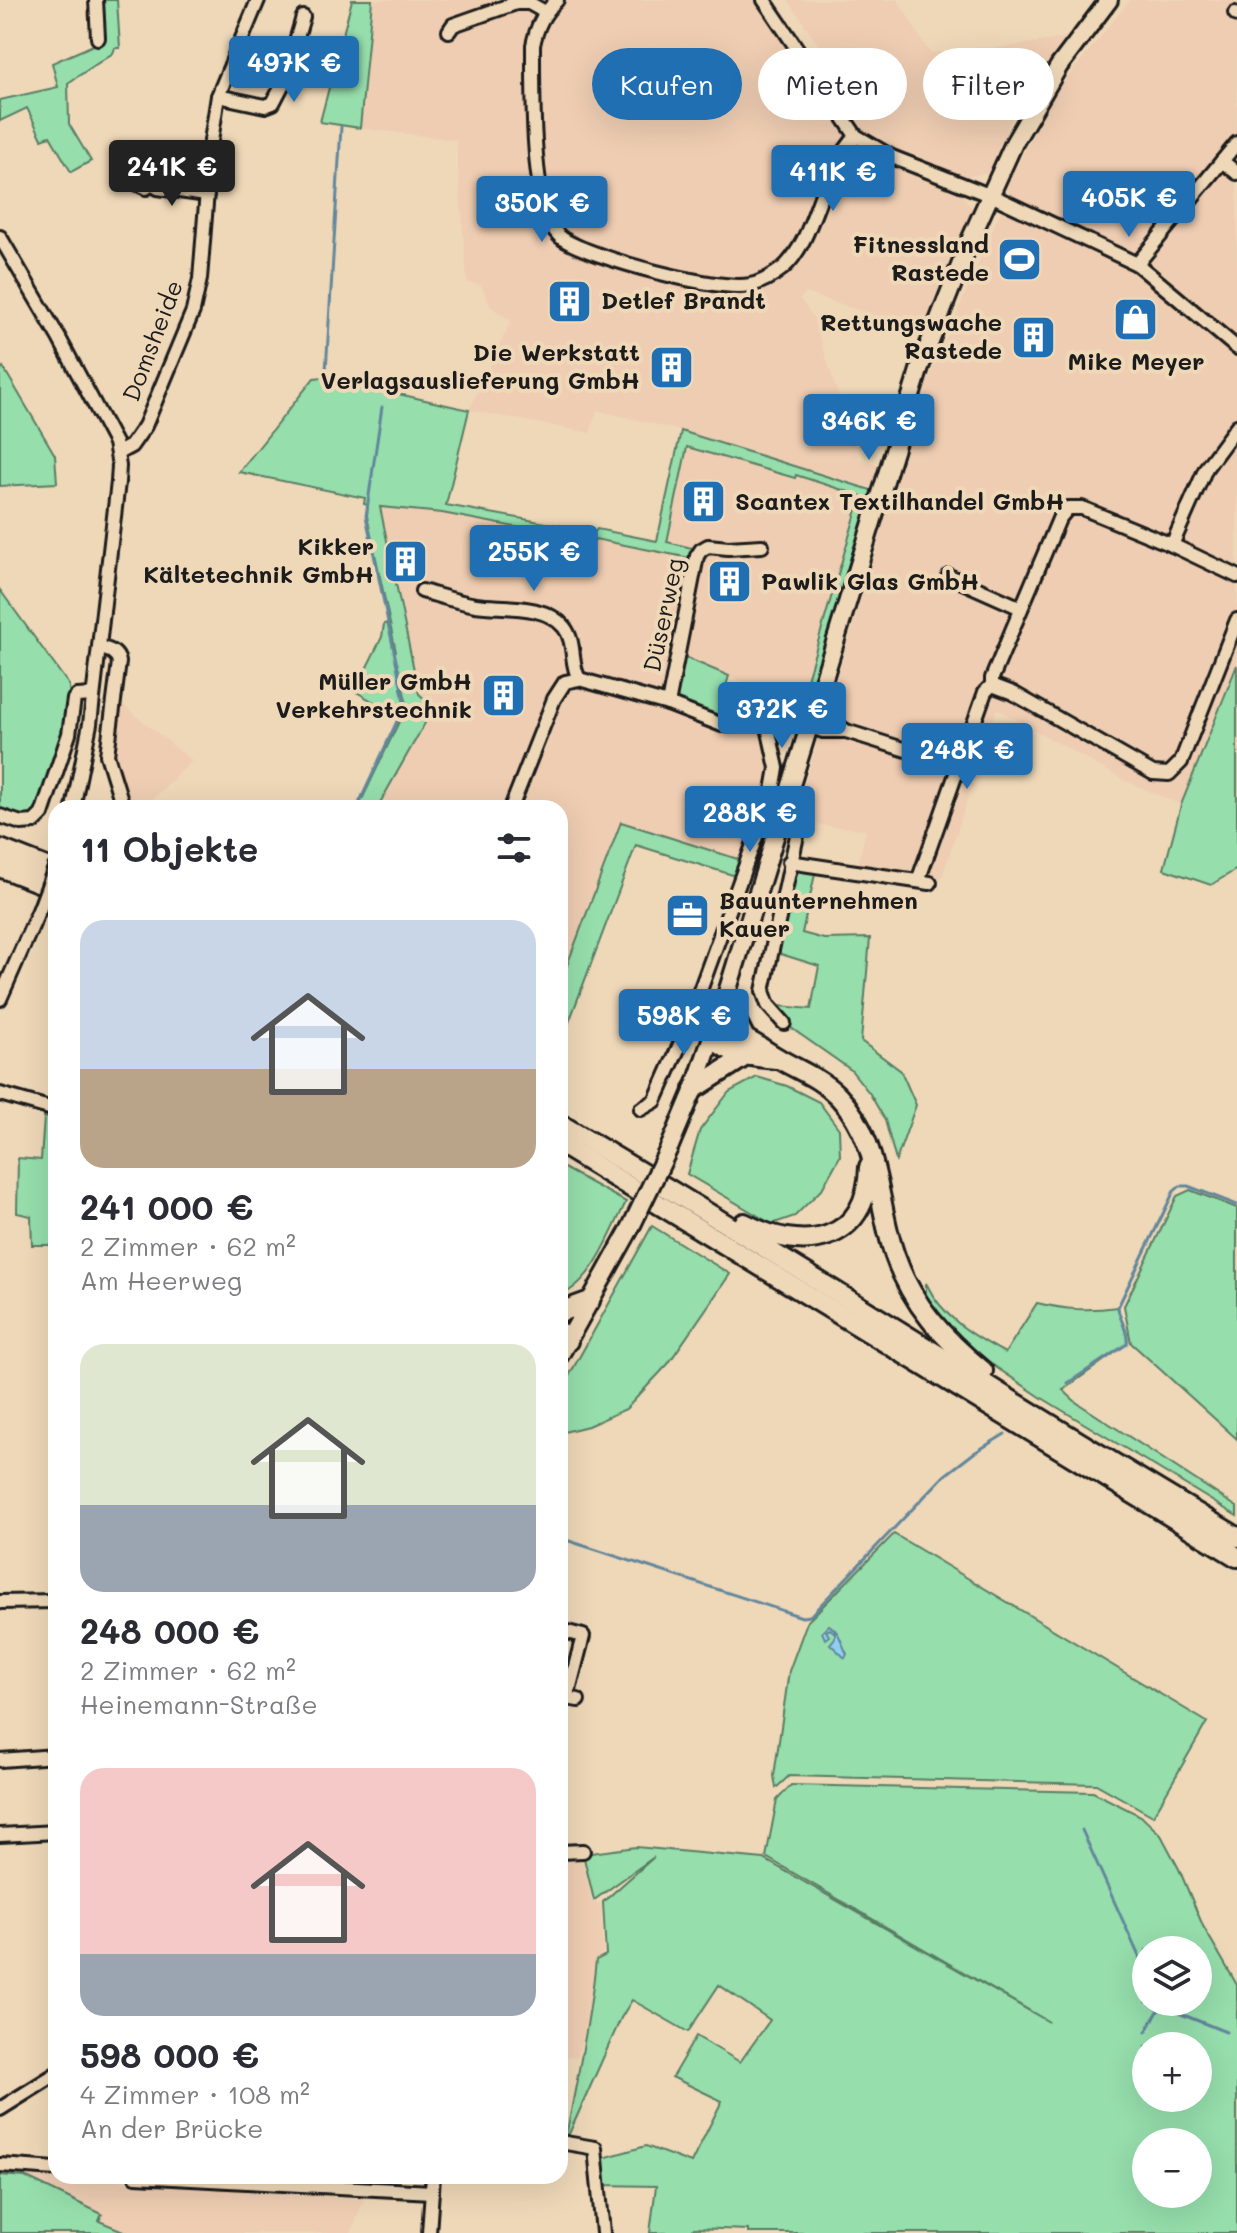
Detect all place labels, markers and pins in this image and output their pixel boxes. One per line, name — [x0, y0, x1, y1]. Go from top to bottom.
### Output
pin: 497K € — [229, 36, 359, 104]
pin: 241K € — [107, 140, 237, 208]
pin: 411K € — [768, 145, 898, 213]
pin: 405K € — [1064, 171, 1194, 239]
pin: 350K € — [477, 176, 607, 244]
place label: Fitnessland Rastede — [852, 228, 989, 287]
sports icon: Fitnessland Rastede — [996, 235, 1044, 283]
building icon: Detlef Brandt — [546, 277, 594, 325]
place label: Detlef Brandt — [601, 284, 766, 315]
shop icon: Mike Meyer — [1112, 296, 1160, 344]
place label: Rettungswache Rastede — [820, 306, 1002, 365]
building icon: Rettungswache Rastede — [1009, 313, 1057, 361]
place label: Die Werkstatt Verlagsauslieferung GmbH — [321, 336, 640, 395]
building icon: Die Werkstatt Verlagsauslieferung GmbH — [647, 343, 695, 391]
place label: Mike Meyer — [1068, 345, 1204, 376]
pin: 346K € — [804, 394, 934, 462]
building icon: Scantex Textilhandel GmbH — [680, 478, 728, 526]
place label: Scantex Textilhandel GmbH — [735, 485, 1065, 516]
pin: 255K € — [469, 525, 599, 593]
place label: Kikker Kältetechnik GmbH — [143, 530, 374, 589]
building icon: Kikker Kältetechnik GmbH — [381, 537, 429, 585]
building icon: Pawlik Glas GmbH — [706, 558, 754, 606]
place label: Pawlik Glas GmbH — [761, 565, 979, 596]
place label: Müller GmbH Verkehrstechnik — [275, 665, 472, 724]
building icon: Müller GmbH Verkehrstechnik — [479, 672, 527, 720]
pin: 372K € — [717, 682, 847, 750]
pin: 248K € — [902, 723, 1032, 791]
pin: 288K € — [685, 786, 815, 854]
place label: Bauunternehmen Kauer — [719, 884, 918, 943]
office icon: Bauunternehmen Kauer — [664, 891, 712, 939]
pin: 598K € — [619, 989, 749, 1057]

